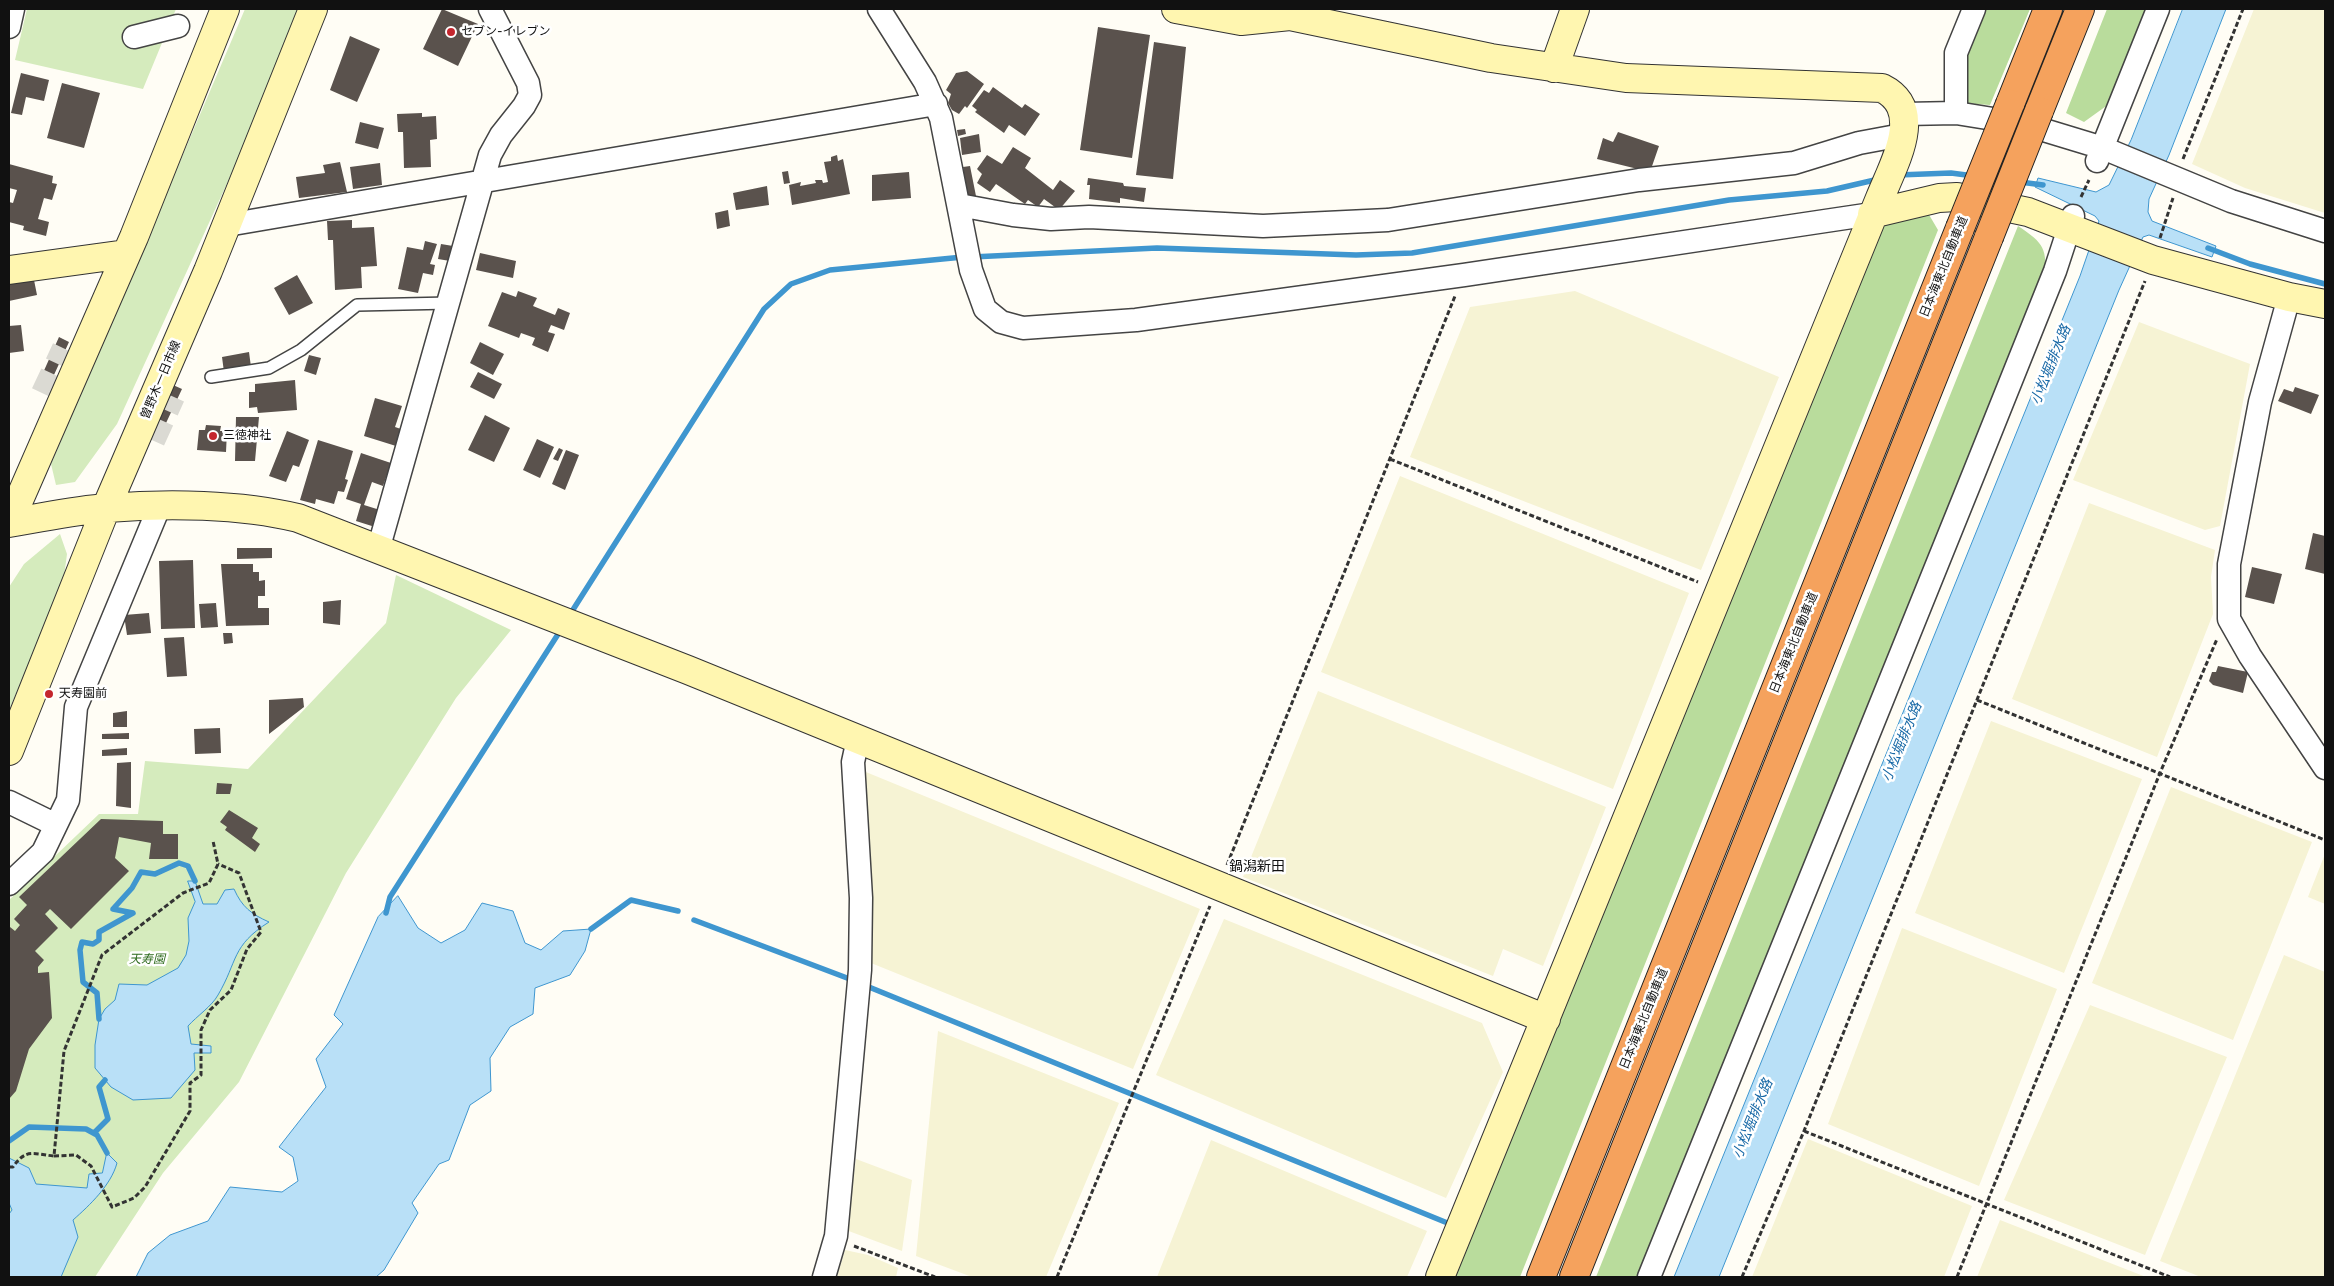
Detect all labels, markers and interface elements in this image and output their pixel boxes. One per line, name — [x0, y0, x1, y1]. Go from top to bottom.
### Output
place label: セブン-イレブン — [461, 25, 551, 39]
marker: セブン-イレブン — [445, 26, 457, 38]
street label: 日本海東北自動車道 — [1917, 214, 1971, 320]
water label: 小松堀排水路 — [2027, 323, 2075, 407]
street label: 曽野木一日市線 — [138, 339, 184, 421]
place label: 三徳神社 — [223, 429, 271, 443]
marker: 三徳神社 — [207, 430, 219, 442]
street label: 日本海東北自動車道 — [1767, 590, 1821, 696]
place label: 天寿園前 — [59, 687, 107, 701]
marker: 天寿園前 — [43, 688, 55, 700]
water label: 小松堀排水路 — [1878, 700, 1926, 784]
district label: 鍋潟新田 — [1229, 859, 1285, 875]
park label: 天寿園 — [129, 953, 165, 967]
street label: 日本海東北自動車道 — [1617, 966, 1671, 1072]
water label: 小松堀排水路 — [1729, 1077, 1777, 1161]

